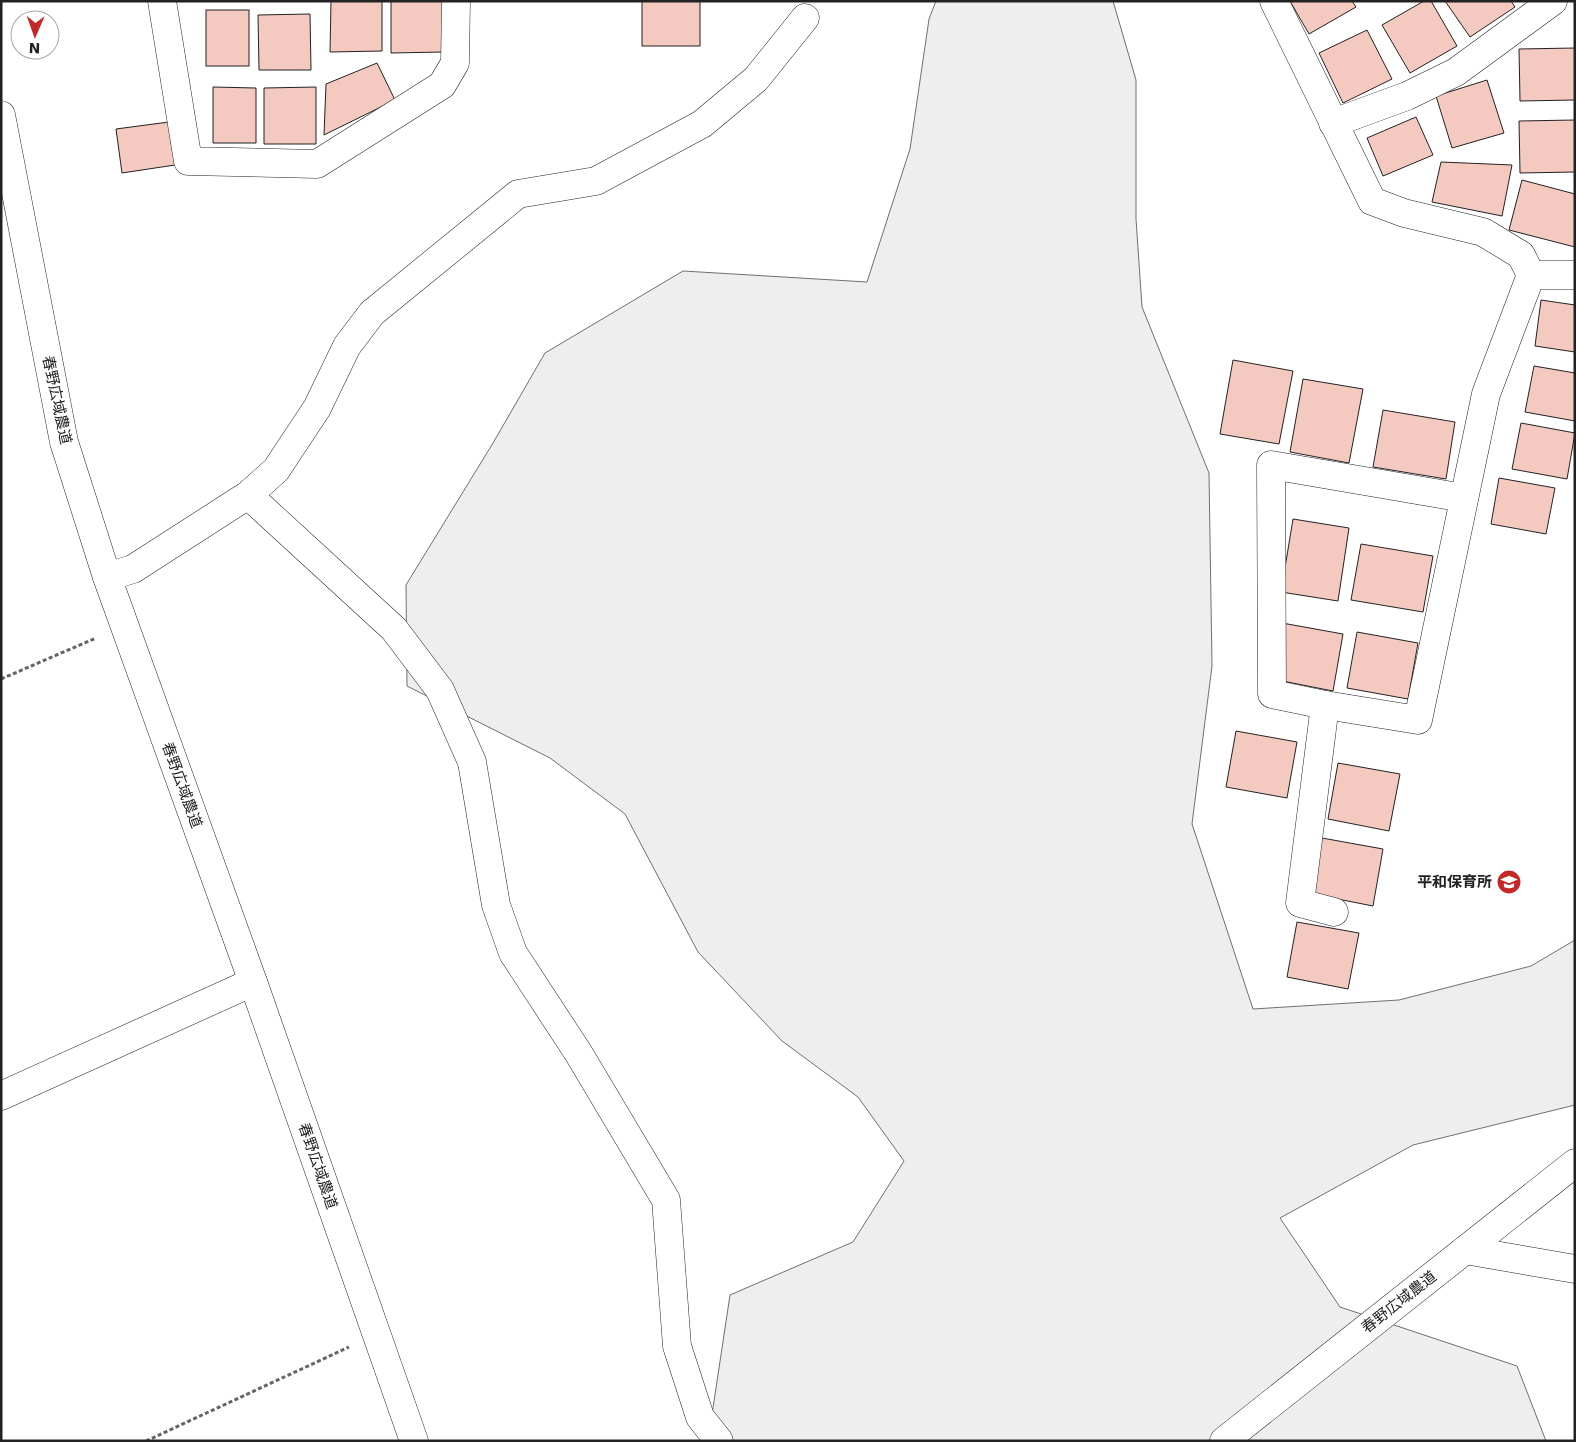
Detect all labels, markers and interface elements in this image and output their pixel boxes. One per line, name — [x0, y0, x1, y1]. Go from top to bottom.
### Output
north arrow — [10, 10, 60, 60]
text: N — [28, 40, 41, 56]
street label: 春野広域農道 — [39, 354, 75, 446]
street label: 春野広域農道 — [158, 740, 206, 830]
school or university icon: 平和保育所 — [1496, 869, 1522, 895]
place label: 平和保育所 — [1417, 873, 1492, 891]
street label: 春野広域農道 — [295, 1121, 341, 1211]
street label: 春野広域農道 — [1358, 1267, 1440, 1337]

